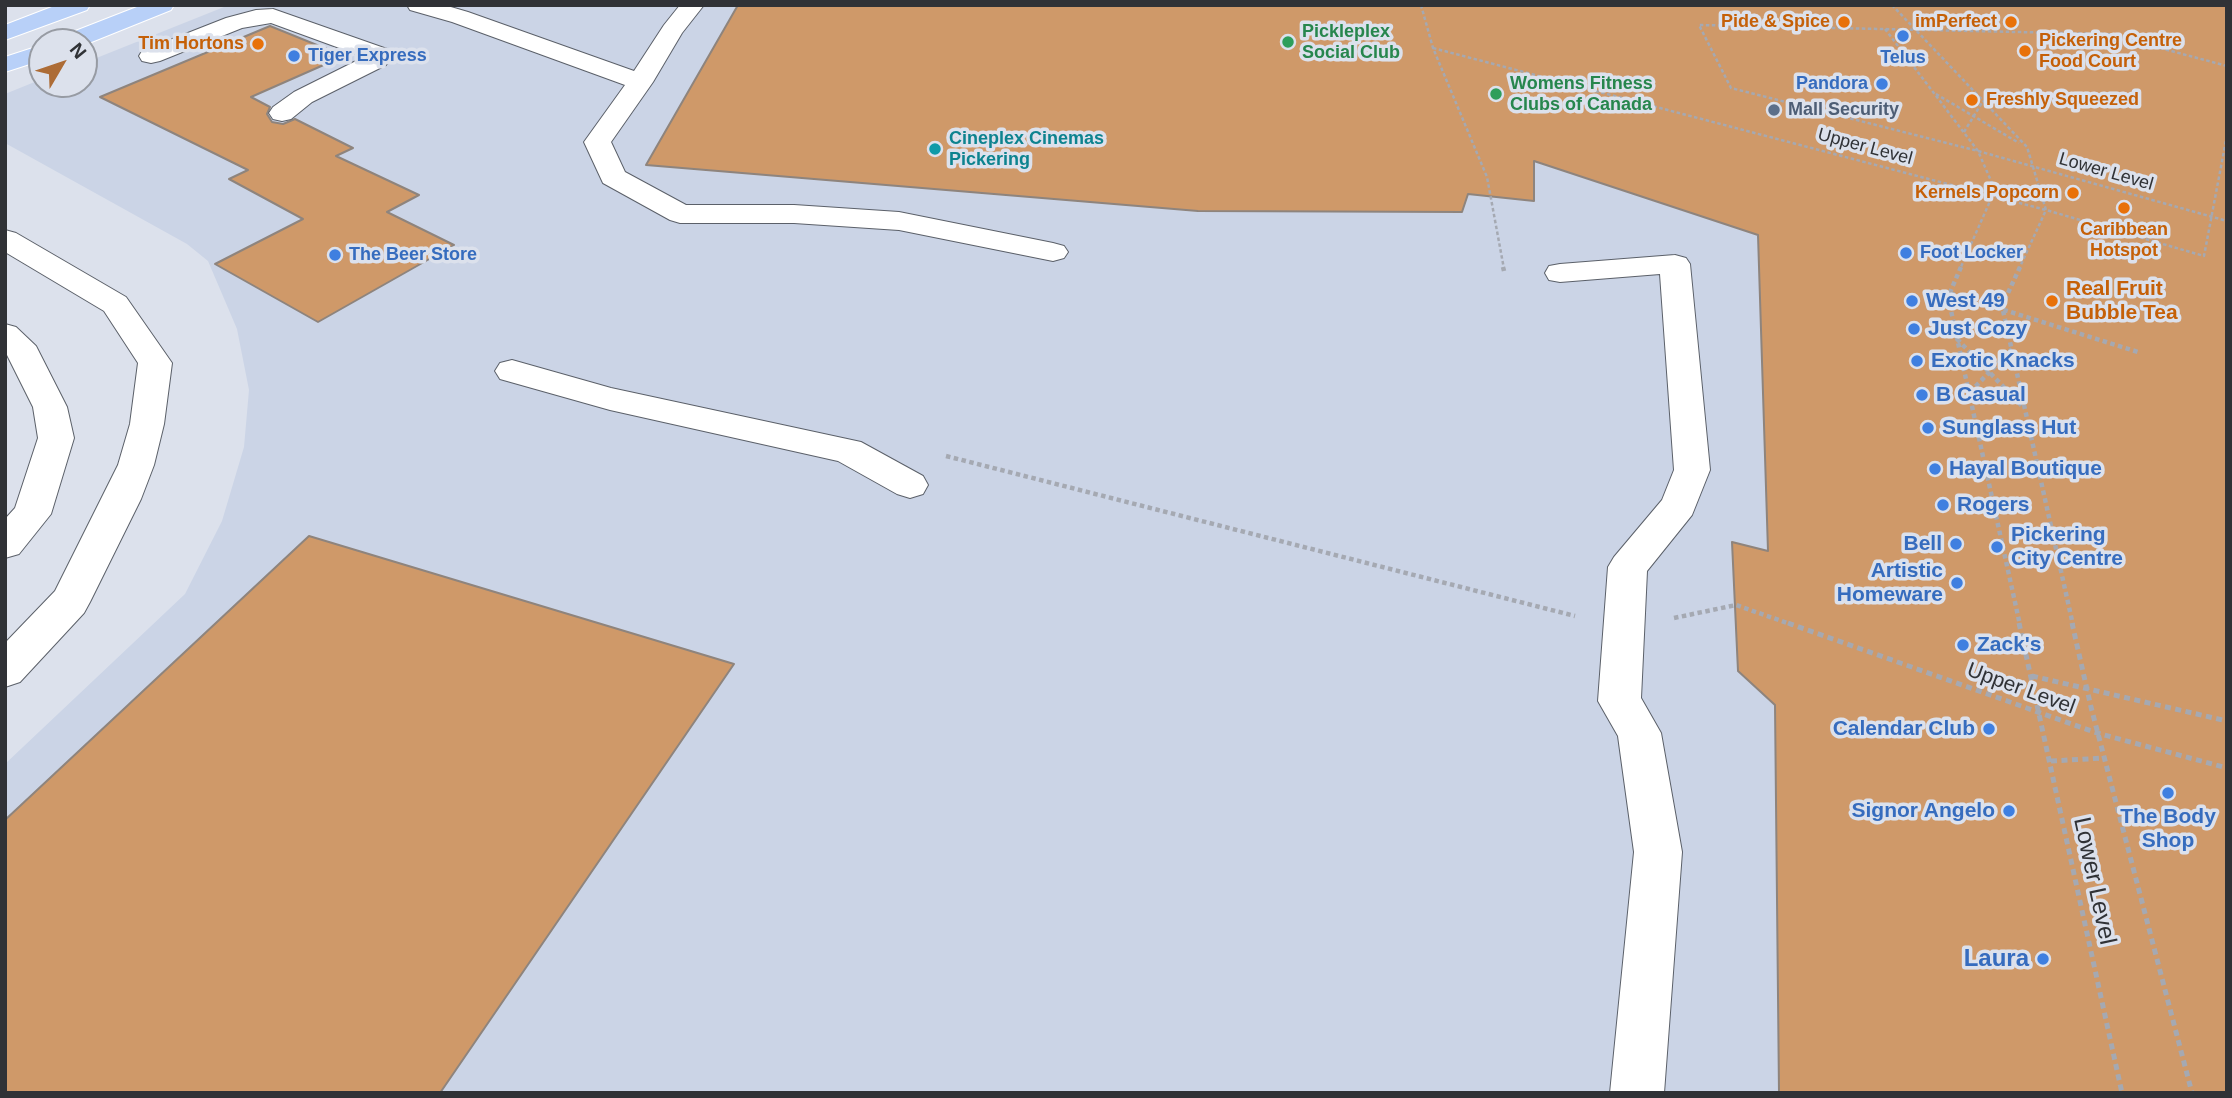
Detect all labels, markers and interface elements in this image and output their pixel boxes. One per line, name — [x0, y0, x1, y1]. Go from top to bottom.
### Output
place label: Pide & Spice — [1721, 11, 1830, 33]
place label: imPerfect — [1915, 11, 1997, 33]
marker: Pide & Spice — [1836, 14, 1852, 30]
marker: imPerfect — [2003, 14, 2019, 30]
place label: Pickleplex Social Club — [1302, 21, 1400, 64]
north arrow — [28, 28, 98, 98]
marker: Telus — [1895, 28, 1911, 44]
place label: Pickering Centre Food Court — [2039, 30, 2182, 72]
place label: Tim Hortons — [138, 33, 244, 55]
marker: Pickleplex Social Club — [1280, 34, 1296, 50]
marker: Tim Hortons — [250, 36, 266, 52]
text: N — [66, 39, 91, 63]
marker: Pickering Centre Food Court — [2017, 43, 2033, 59]
place label: Tiger Express — [308, 45, 427, 67]
place label: Telus — [1880, 47, 1926, 69]
marker: Tiger Express — [286, 48, 302, 64]
place label: Womens Fitness Clubs of Canada — [1510, 73, 1653, 116]
place label: Pandora — [1796, 73, 1868, 95]
marker: Pandora — [1874, 76, 1890, 92]
marker: Womens Fitness Clubs of Canada — [1488, 86, 1504, 102]
place label: Freshly Squeezed — [1986, 89, 2139, 111]
marker: Freshly Squeezed — [1964, 92, 1980, 108]
place label: Mall Security — [1788, 99, 1899, 121]
marker: Mall Security — [1766, 102, 1782, 118]
street label: Upper Level — [1815, 124, 1915, 170]
place label: Cineplex Cinemas Pickering — [949, 128, 1104, 170]
marker: Cineplex Cinemas Pickering — [927, 141, 943, 157]
street label: Lower Level — [2056, 148, 2156, 196]
place label: Kernels Popcorn — [1915, 182, 2059, 204]
marker: Kernels Popcorn — [2065, 185, 2081, 201]
marker: Caribbean Hotspot — [2116, 200, 2132, 216]
place label: Caribbean Hotspot — [2080, 219, 2168, 262]
place label: Foot Locker — [1920, 242, 2023, 264]
place label: The Beer Store — [349, 244, 477, 266]
marker: Foot Locker — [1898, 245, 1914, 261]
marker: The Beer Store — [327, 247, 343, 263]
place label: Real Fruit Bubble Tea — [2066, 276, 2178, 326]
place label: West 49 — [1926, 288, 2005, 314]
marker: West 49 — [1904, 293, 1920, 309]
marker: Real Fruit Bubble Tea — [2044, 293, 2060, 309]
place label: Just Cozy — [1928, 316, 2027, 342]
marker: Just Cozy — [1906, 321, 1922, 337]
place label: Exotic Knacks — [1931, 348, 2075, 374]
marker: Exotic Knacks — [1909, 353, 1925, 369]
place label: B Casual — [1936, 382, 2026, 408]
marker: B Casual — [1914, 387, 1930, 403]
place label: Sunglass Hut — [1942, 415, 2076, 441]
marker: Sunglass Hut — [1920, 420, 1936, 436]
place label: Hayal Boutique — [1949, 456, 2102, 482]
marker: Hayal Boutique — [1927, 461, 1943, 477]
place label: Rogers — [1957, 492, 2029, 518]
marker: Rogers — [1935, 497, 1951, 513]
place label: Pickering City Centre — [2011, 522, 2123, 572]
place label: Bell — [1903, 531, 1942, 557]
marker: Bell — [1948, 536, 1964, 552]
marker: Pickering City Centre — [1989, 539, 2005, 555]
place label: Artistic Homeware — [1837, 558, 1943, 608]
marker: Artistic Homeware — [1949, 575, 1965, 591]
place label: Zack's — [1977, 632, 2042, 658]
marker: Zack's — [1955, 637, 1971, 653]
street label: Upper Level — [1963, 658, 2079, 720]
place label: Calendar Club — [1833, 716, 1975, 742]
marker: Calendar Club — [1981, 721, 1997, 737]
marker: The Body Shop — [2160, 785, 2176, 801]
place label: Signor Angelo — [1852, 798, 1995, 824]
marker: Signor Angelo — [2001, 803, 2017, 819]
place label: The Body Shop — [2120, 804, 2216, 854]
street label: Lower Level — [2066, 815, 2122, 947]
place label: Laura — [1964, 945, 2029, 973]
marker: Laura — [2035, 951, 2051, 967]

